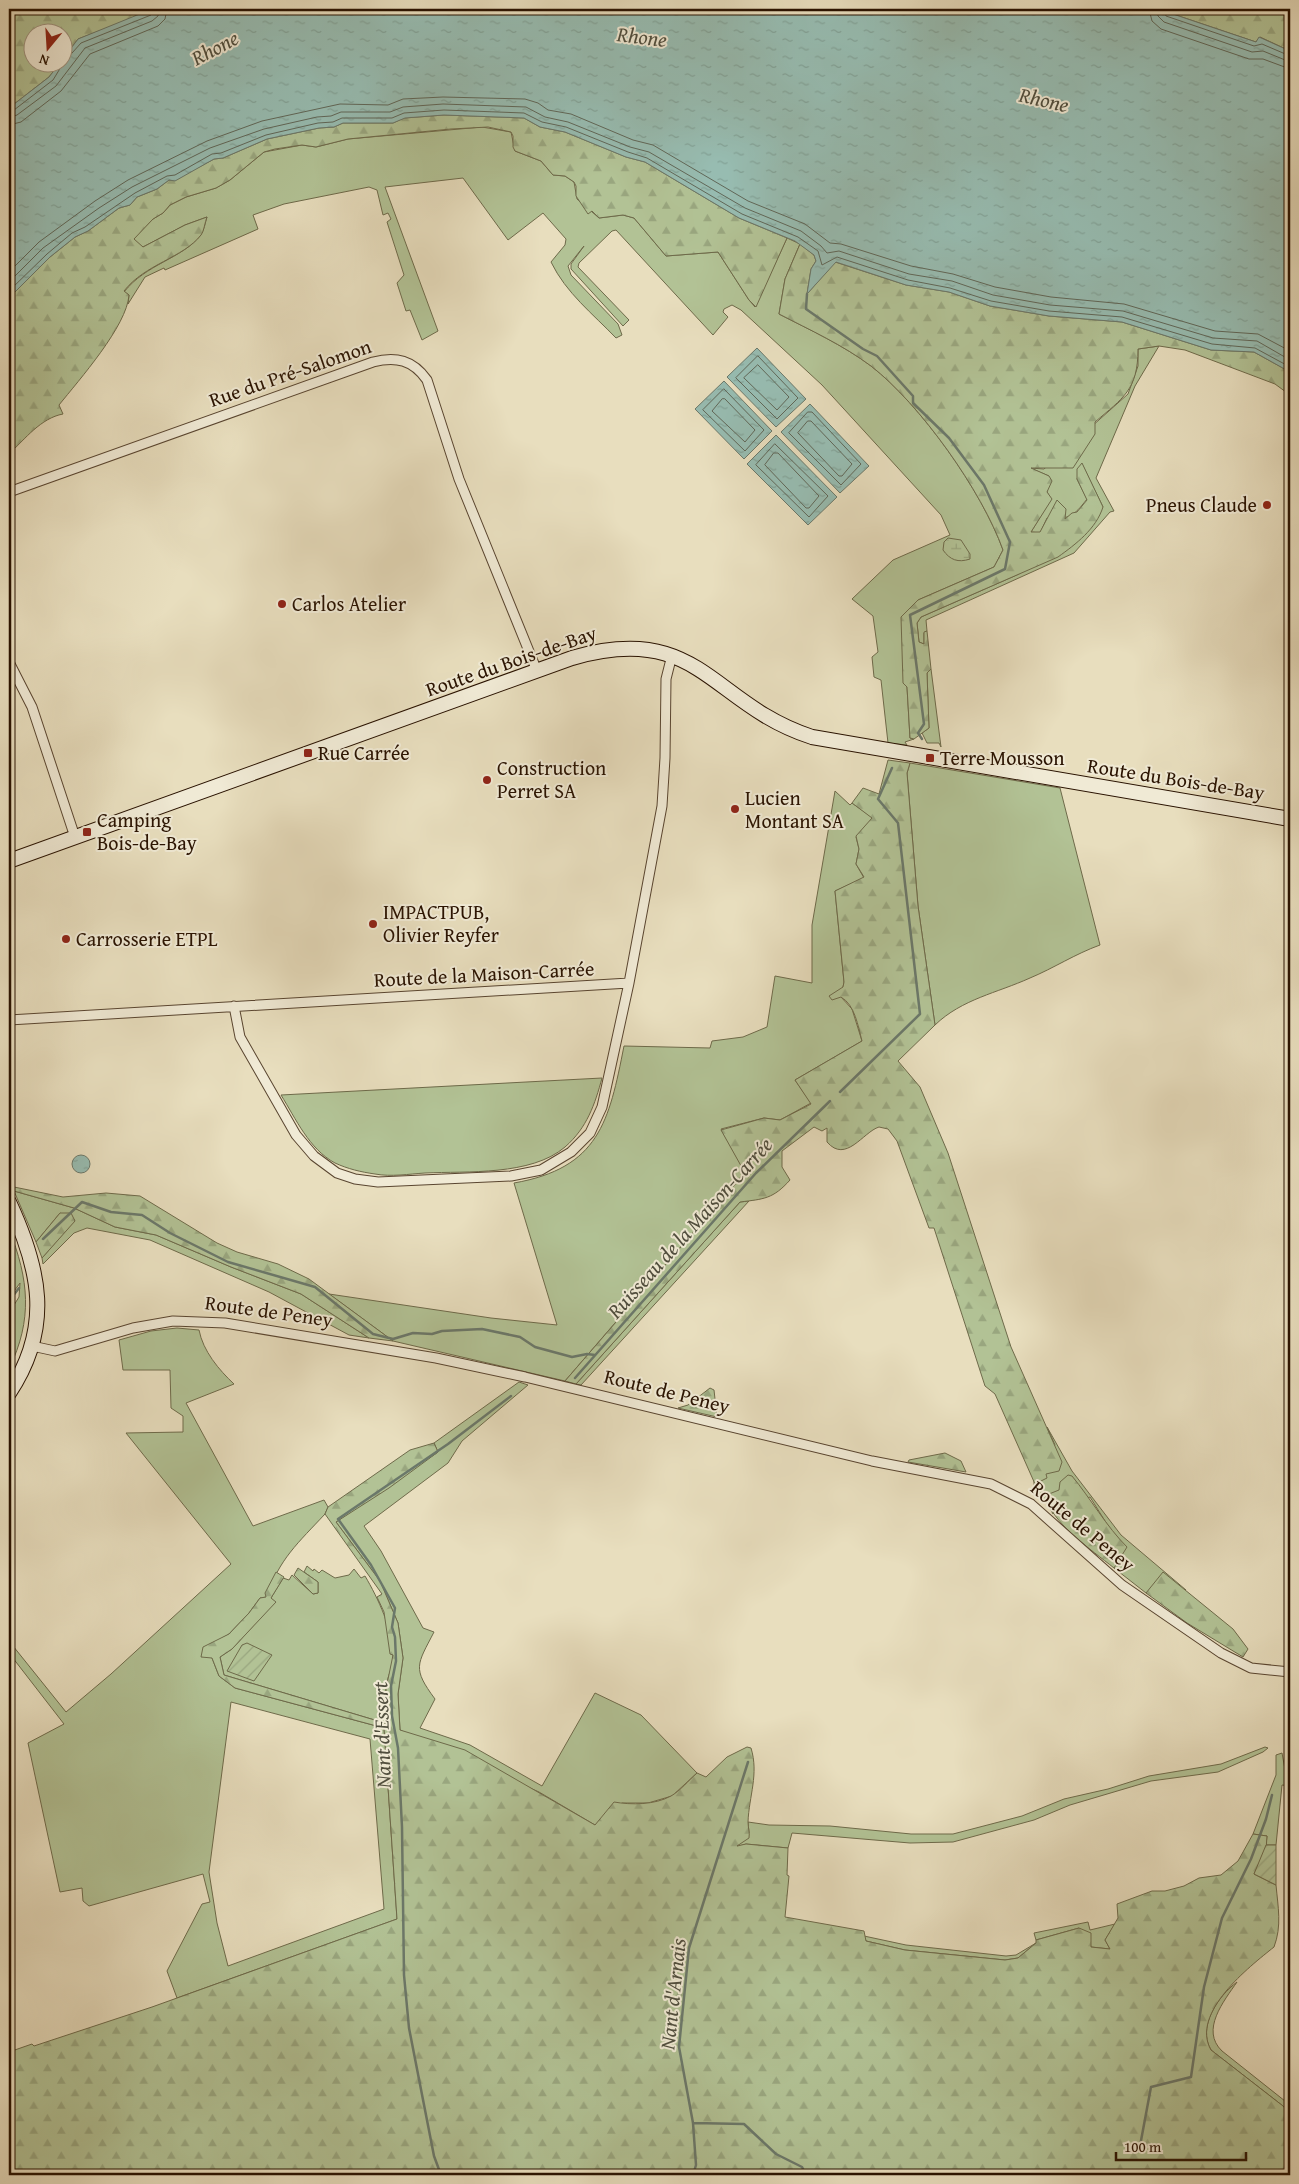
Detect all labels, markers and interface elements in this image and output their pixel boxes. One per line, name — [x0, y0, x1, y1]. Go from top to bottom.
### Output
water label: Rhone — [614, 18, 669, 55]
north arrow — [22, 22, 72, 72]
water label: Rhone — [185, 22, 244, 73]
text: N — [36, 49, 52, 71]
water label: Rhone — [1015, 79, 1072, 120]
street label: Rue du Pré-Salomon — [205, 331, 375, 414]
place label: Pneus Claude — [1146, 490, 1257, 519]
marker: Pneus Claude — [1261, 499, 1273, 511]
place label: Carlos Atelier — [292, 589, 406, 618]
marker: Carlos Atelier — [276, 598, 288, 610]
street label: Route du Bois-de-Bay — [422, 618, 600, 703]
place label: Rue Carrée — [318, 738, 410, 767]
place label: Terre Mousson — [940, 743, 1065, 772]
marker: Rue Carrée — [302, 747, 314, 759]
street label: Route du Bois-de-Bay — [1085, 750, 1267, 807]
marker: Terre Mousson — [924, 752, 936, 764]
place label: Construction Perret SA — [497, 753, 606, 805]
marker: Construction Perret SA — [481, 774, 493, 786]
place label: Lucien Montant SA — [745, 783, 844, 835]
marker: Lucien Montant SA — [729, 803, 741, 815]
place label: Camping Bois-de-Bay — [97, 805, 197, 857]
marker: Camping Bois-de-Bay — [81, 826, 93, 838]
place label: IMPACTPUB, Olivier Reyfer — [383, 897, 499, 949]
marker: IMPACTPUB, Olivier Reyfer — [367, 918, 379, 930]
place label: Carrosserie ETPL — [76, 924, 218, 953]
marker: Carrosserie ETPL — [60, 933, 72, 945]
street label: Route de la Maison-Carrée — [373, 953, 595, 994]
water label: Ruisseau de la Maison-Carrée — [599, 1130, 780, 1326]
street label: Route de Peney — [203, 1287, 335, 1334]
street label: Route de Peney — [601, 1361, 733, 1420]
street label: Route de Peney — [1025, 1473, 1142, 1578]
water label: Nant d'Essert — [364, 1681, 399, 1790]
water label: Nant d'Arnais — [651, 1936, 694, 2052]
scale bar — [1116, 2129, 1246, 2161]
text: 100 m — [1124, 2136, 1162, 2157]

